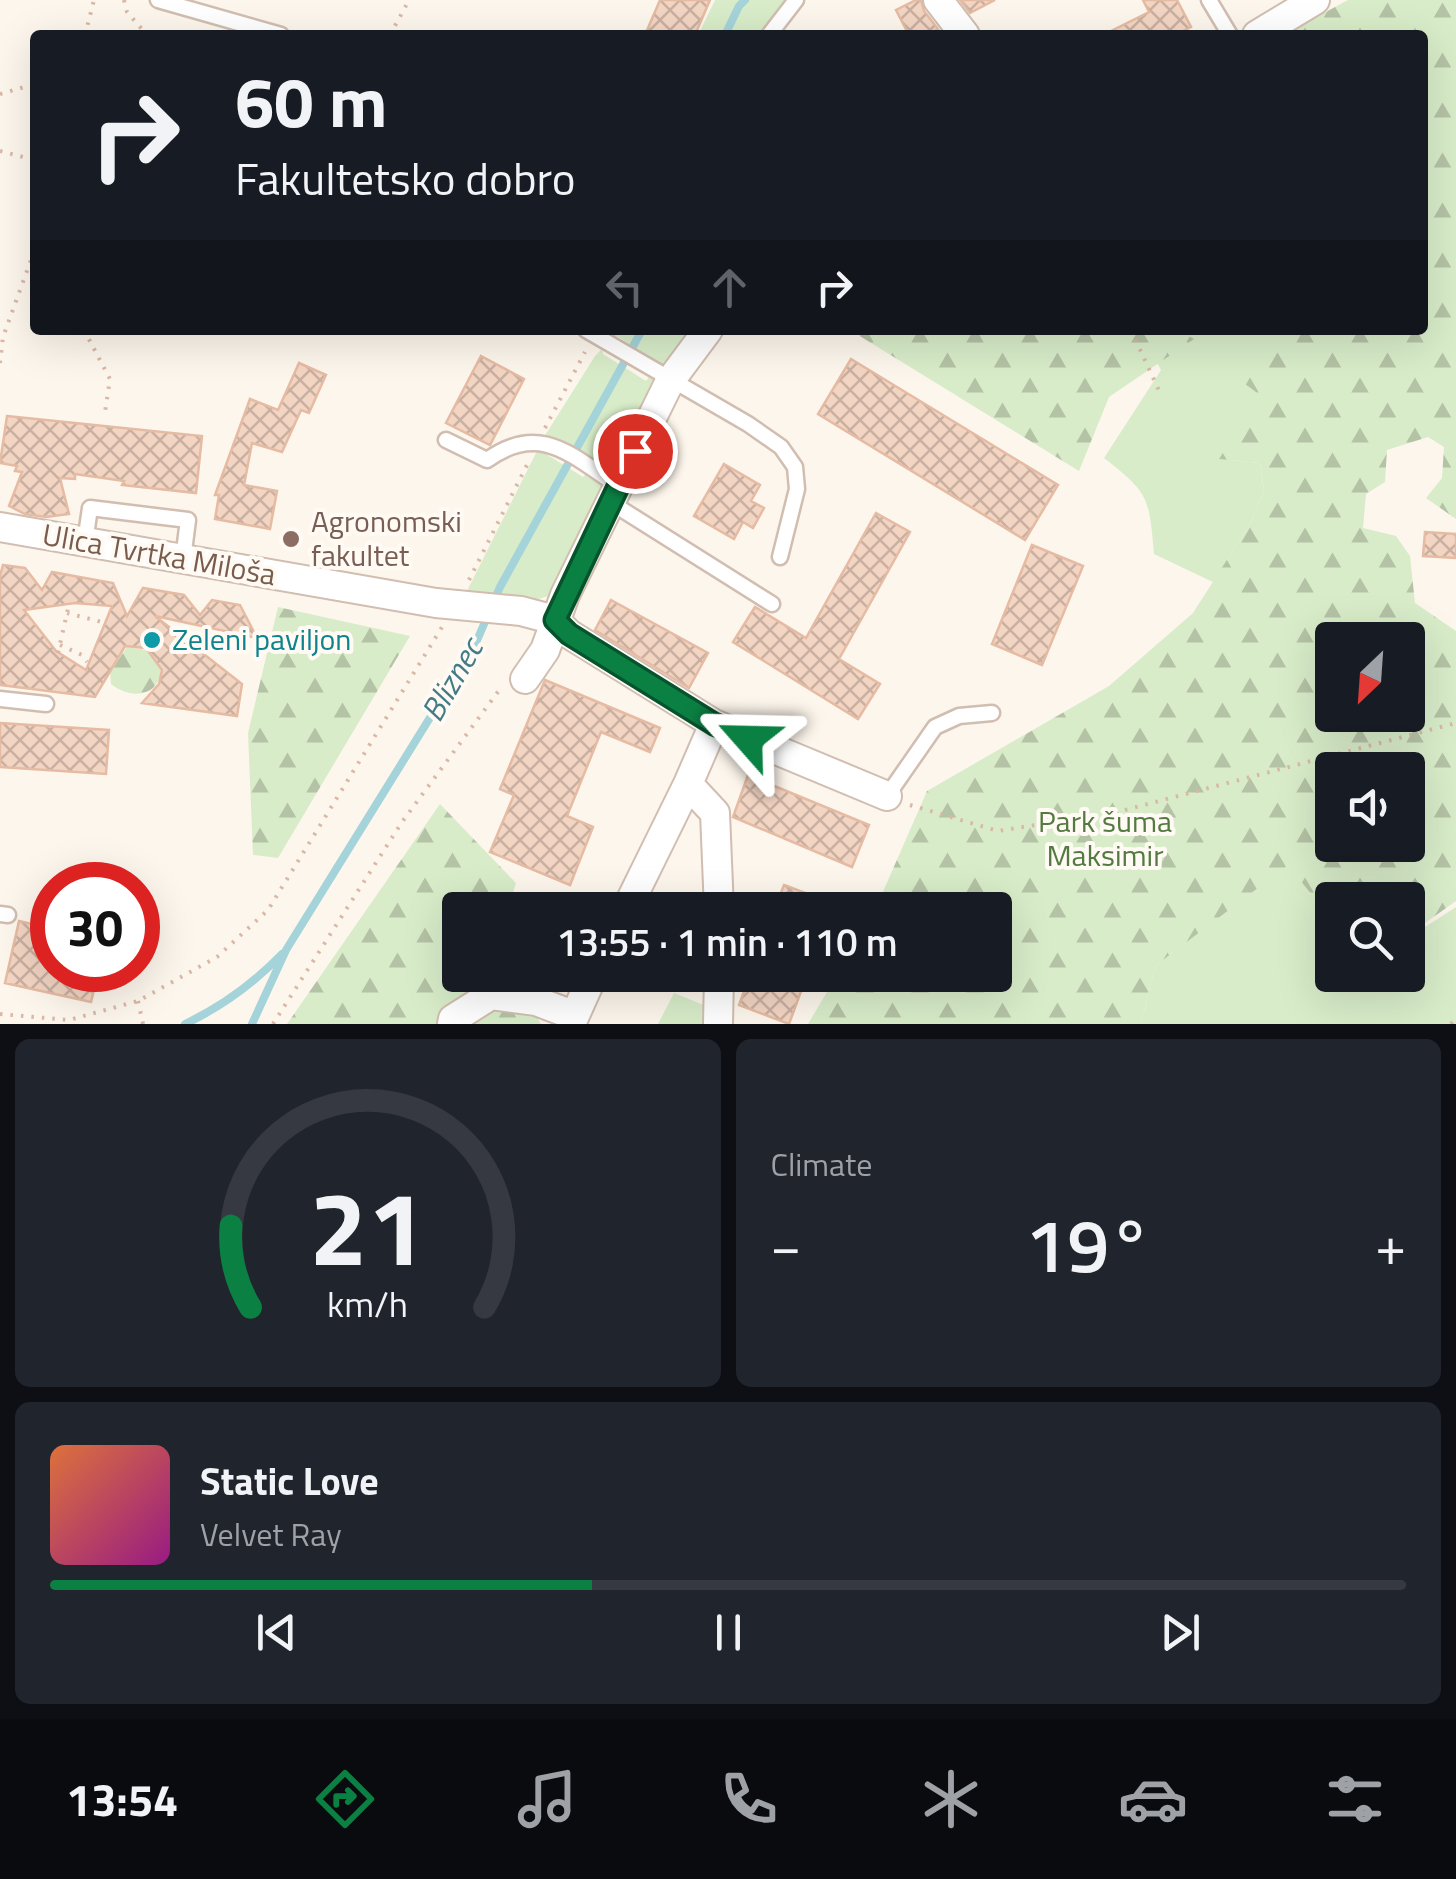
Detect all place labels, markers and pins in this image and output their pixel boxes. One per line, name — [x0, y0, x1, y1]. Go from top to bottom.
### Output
pin — [593, 409, 678, 494]
place label: Agronomski fakultet — [311, 498, 462, 578]
marker: Agronomski fakultet — [280, 528, 302, 550]
place label: Zeleni paviljon — [172, 616, 351, 662]
marker: Zeleni paviljon — [141, 629, 163, 651]

